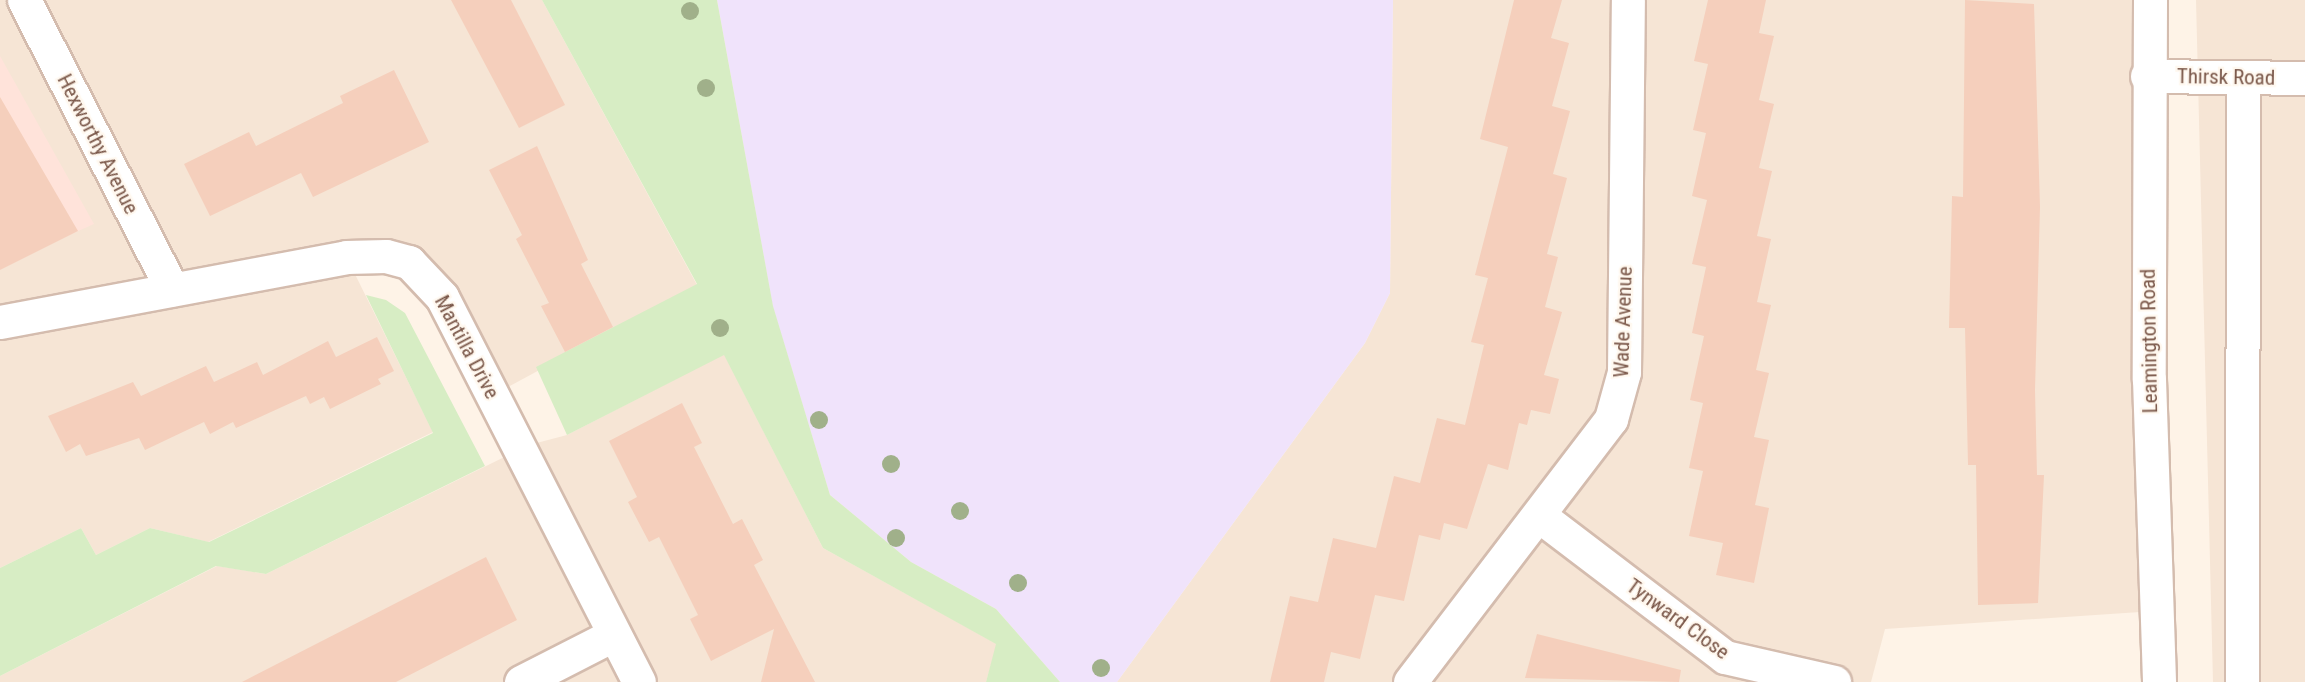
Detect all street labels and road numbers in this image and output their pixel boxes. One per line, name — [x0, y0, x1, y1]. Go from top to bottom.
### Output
street label: Thirsk Road — [2177, 64, 2275, 90]
street label: Hexworthy Avenue — [52, 70, 144, 218]
street label: Wade Avenue — [1608, 266, 1638, 378]
street label: Leamington Road — [2135, 268, 2163, 414]
street label: Mantilla Drive — [429, 291, 505, 403]
street label: Tynward Close — [1622, 573, 1734, 665]

